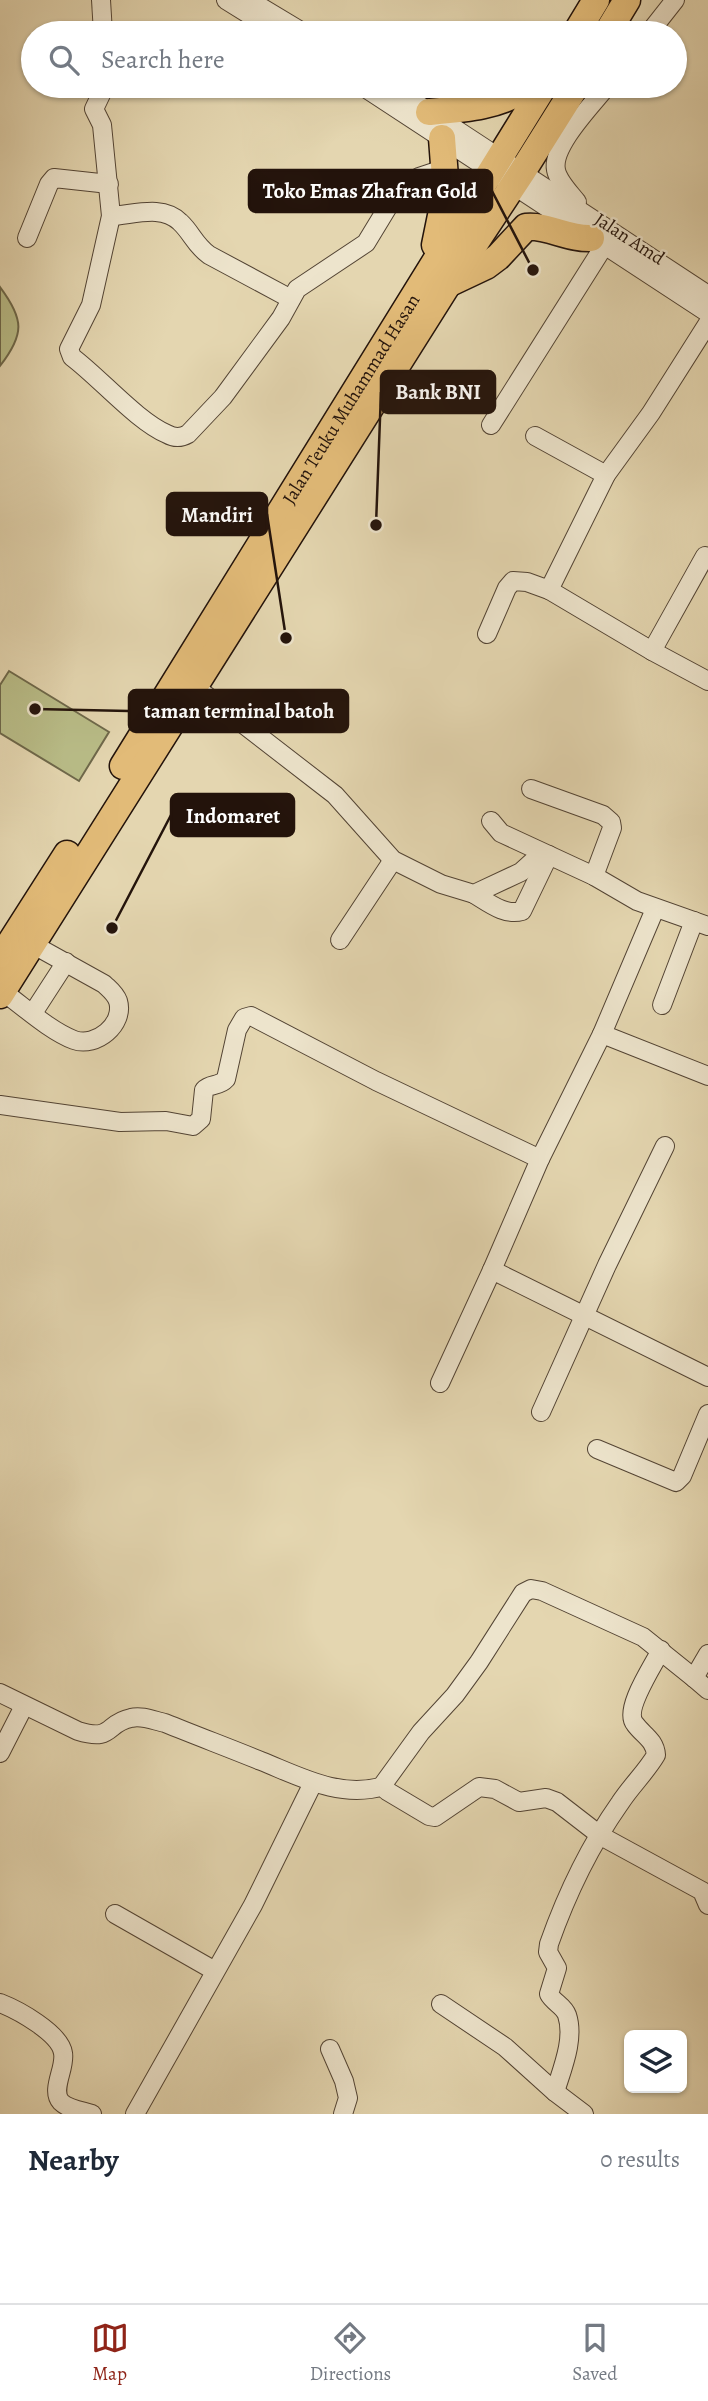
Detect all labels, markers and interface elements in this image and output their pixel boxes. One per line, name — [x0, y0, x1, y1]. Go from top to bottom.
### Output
search box — [21, 21, 687, 98]
icon: search — [45, 41, 83, 79]
text: Search here — [101, 42, 225, 77]
callout: Toko Emas Zhafran Gold — [249, 170, 492, 212]
text: Toko Emas Zhafran Gold — [263, 177, 478, 205]
street label: Jalan Amd — [589, 206, 670, 272]
street label: Jalan Teuku Muhammad Hasan — [276, 289, 426, 509]
callout: Bank BNI — [381, 371, 495, 413]
text: Bank BNI — [395, 378, 481, 406]
callout: Mandiri — [167, 493, 267, 535]
text: Mandiri — [181, 501, 253, 529]
callout: taman terminal batoh — [129, 690, 348, 732]
text: taman terminal batoh — [144, 697, 334, 725]
callout: Indomaret — [171, 794, 294, 836]
text: Indomaret — [186, 802, 280, 830]
map controls — [624, 2030, 687, 2093]
button: layers — [624, 2030, 687, 2093]
text: Nearby — [28, 2140, 119, 2180]
text: 0 results — [600, 2144, 680, 2175]
tab: Map — [91, 2319, 129, 2387]
tab: Directions — [310, 2319, 391, 2387]
tab: Saved — [572, 2319, 617, 2387]

